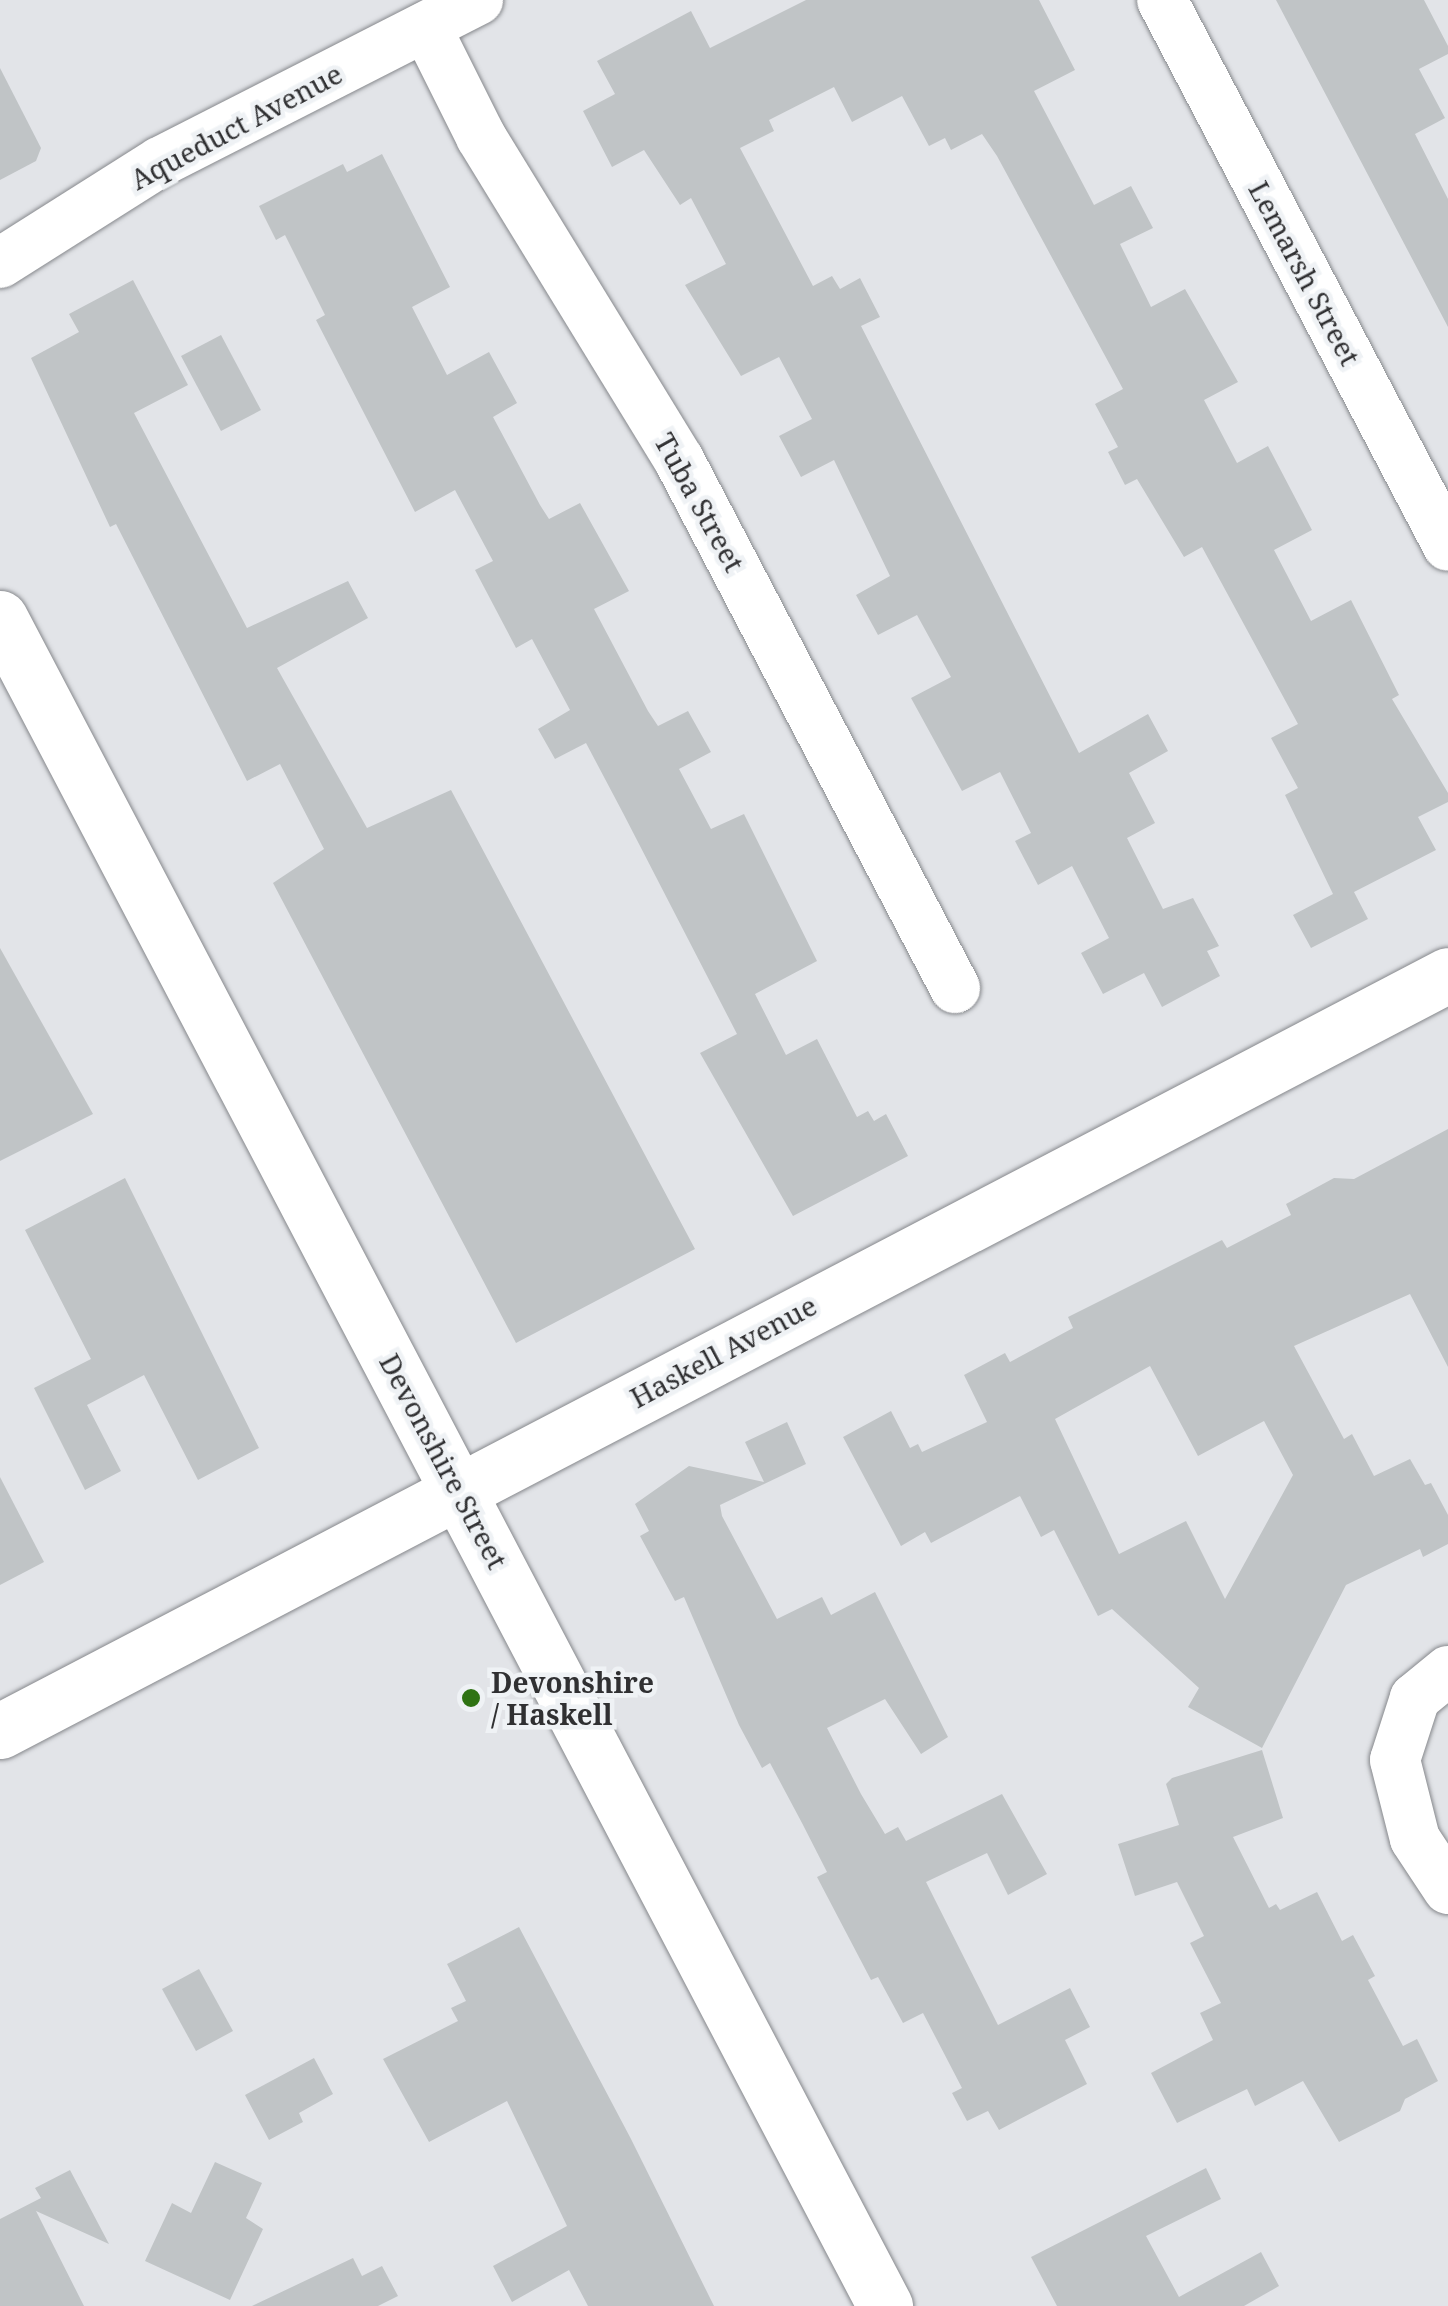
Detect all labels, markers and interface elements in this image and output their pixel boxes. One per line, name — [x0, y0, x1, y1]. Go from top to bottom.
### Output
street label: Aqueduct Avenue — [124, 56, 348, 196]
street label: Lemarsh Street — [1242, 175, 1368, 371]
street label: Tuba Street — [648, 427, 752, 577]
street label: Haskell Avenue — [624, 1288, 822, 1414]
street label: Devonshire Street — [373, 1348, 515, 1574]
place label: Devonshire / Haskell — [491, 1665, 654, 1731]
marker: Devonshire / Haskell — [460, 1687, 482, 1709]

